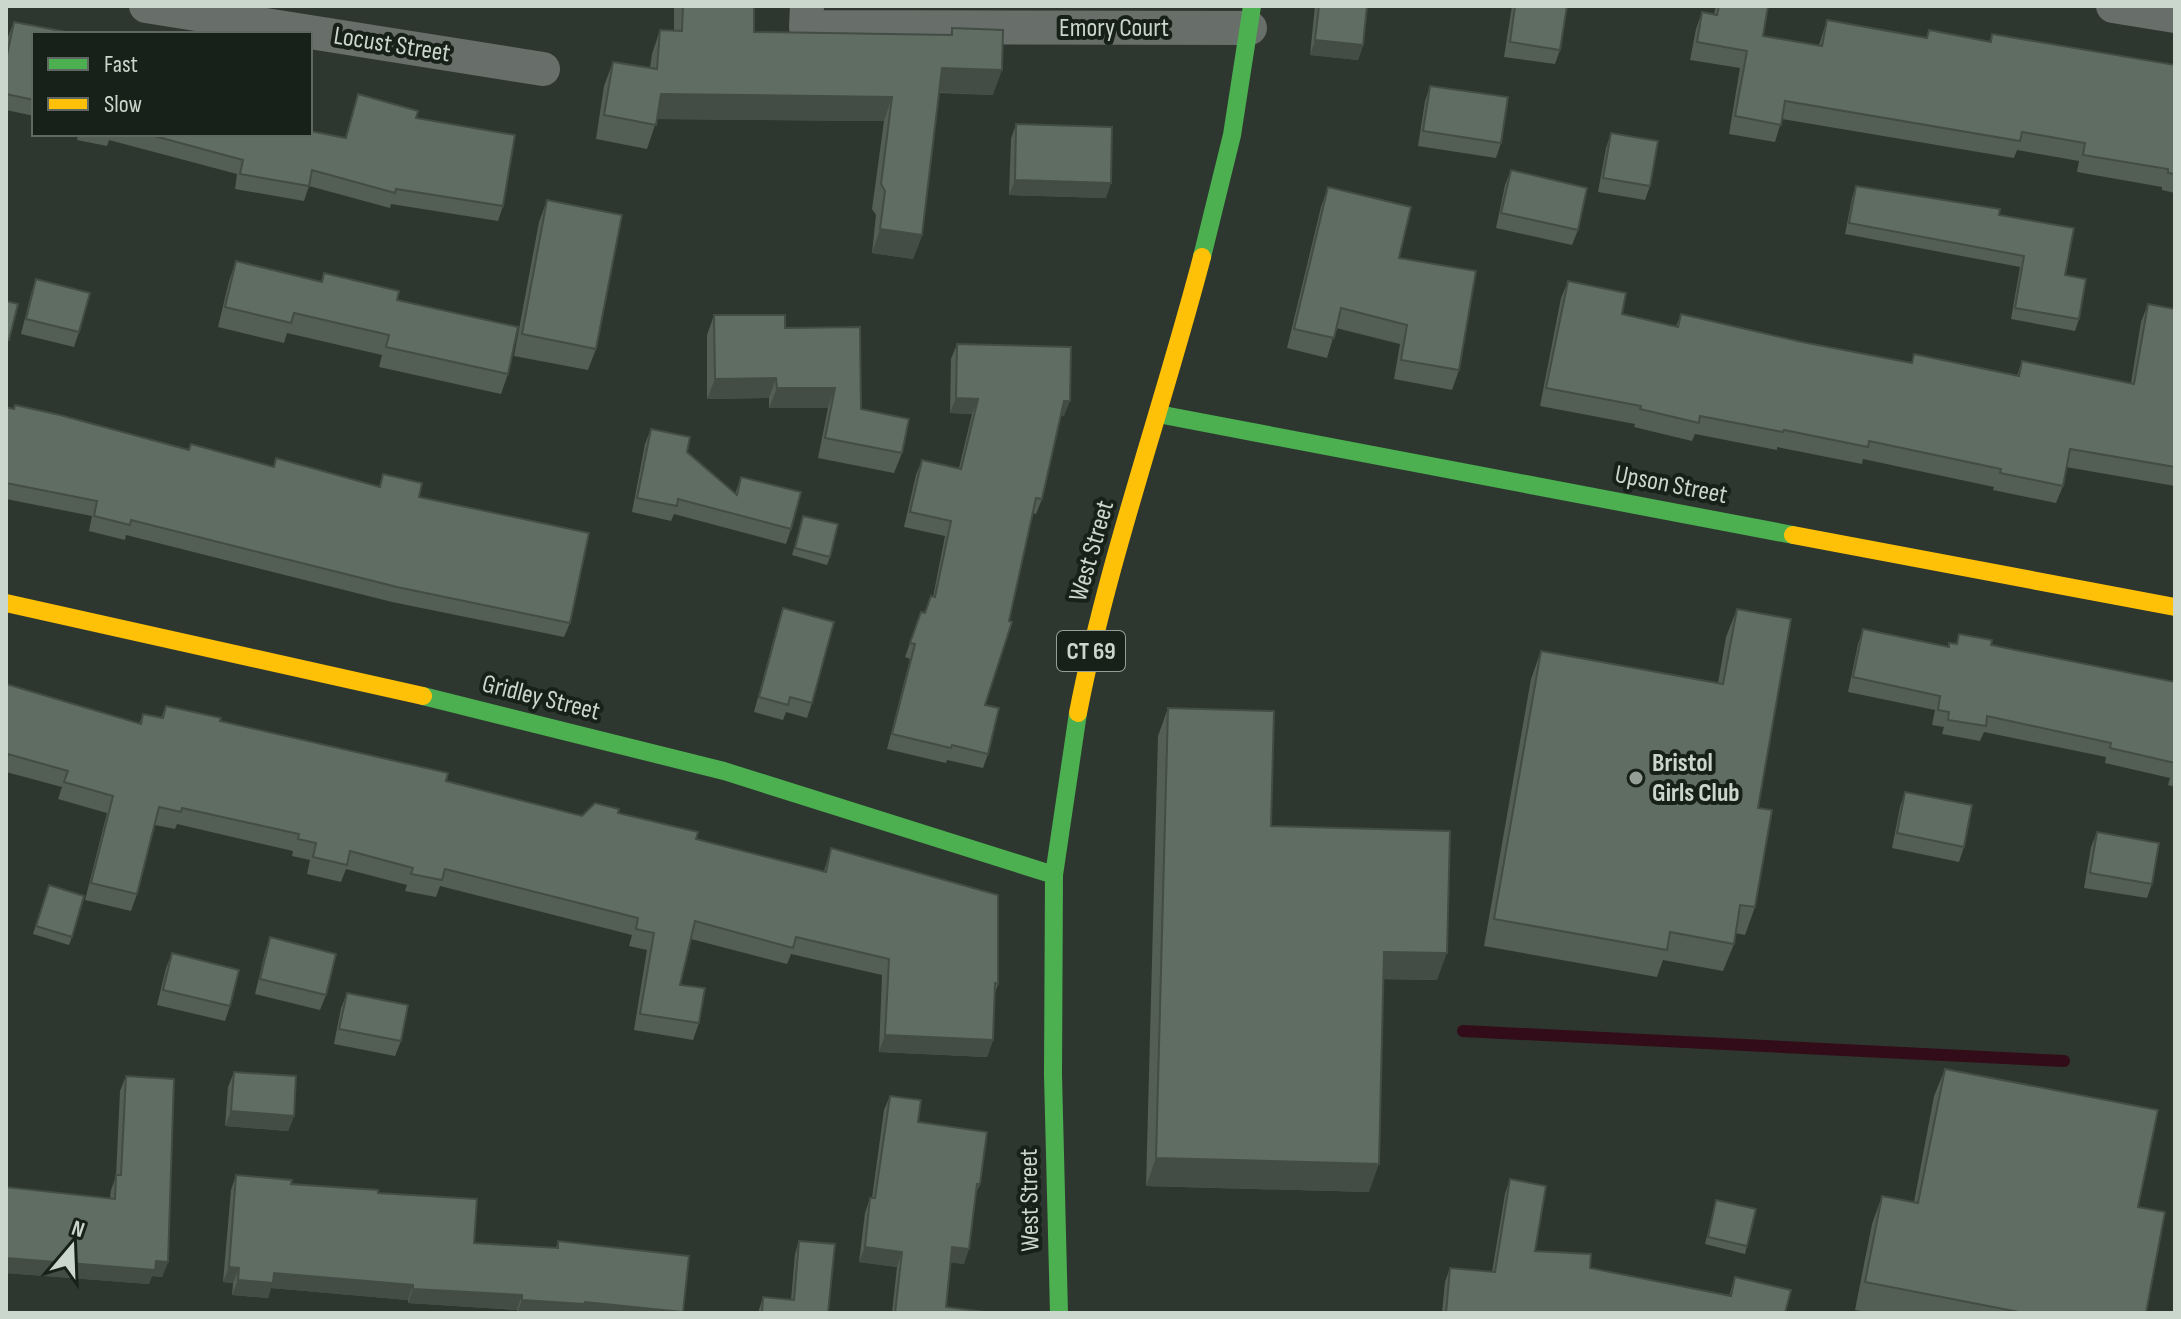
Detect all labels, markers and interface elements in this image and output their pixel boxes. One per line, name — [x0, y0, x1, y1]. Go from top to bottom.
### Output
street label: Emory Court — [1059, 13, 1169, 44]
street label: Locust Street — [331, 20, 453, 70]
legend — [32, 32, 312, 136]
text: Fast — [104, 50, 138, 79]
text: Slow — [104, 90, 142, 119]
street label: Upson Street — [1612, 459, 1730, 511]
street label: West Street — [1063, 497, 1121, 605]
road number: CT 69 — [1057, 631, 1125, 671]
street label: Gridley Street — [479, 668, 603, 728]
place label: Bristol Girls Club — [1652, 748, 1740, 809]
marker: Bristol Girls Club — [1627, 769, 1645, 787]
street label: West Street — [1014, 1148, 1046, 1252]
north arrow — [32, 1207, 112, 1287]
text: N — [68, 1215, 88, 1244]

